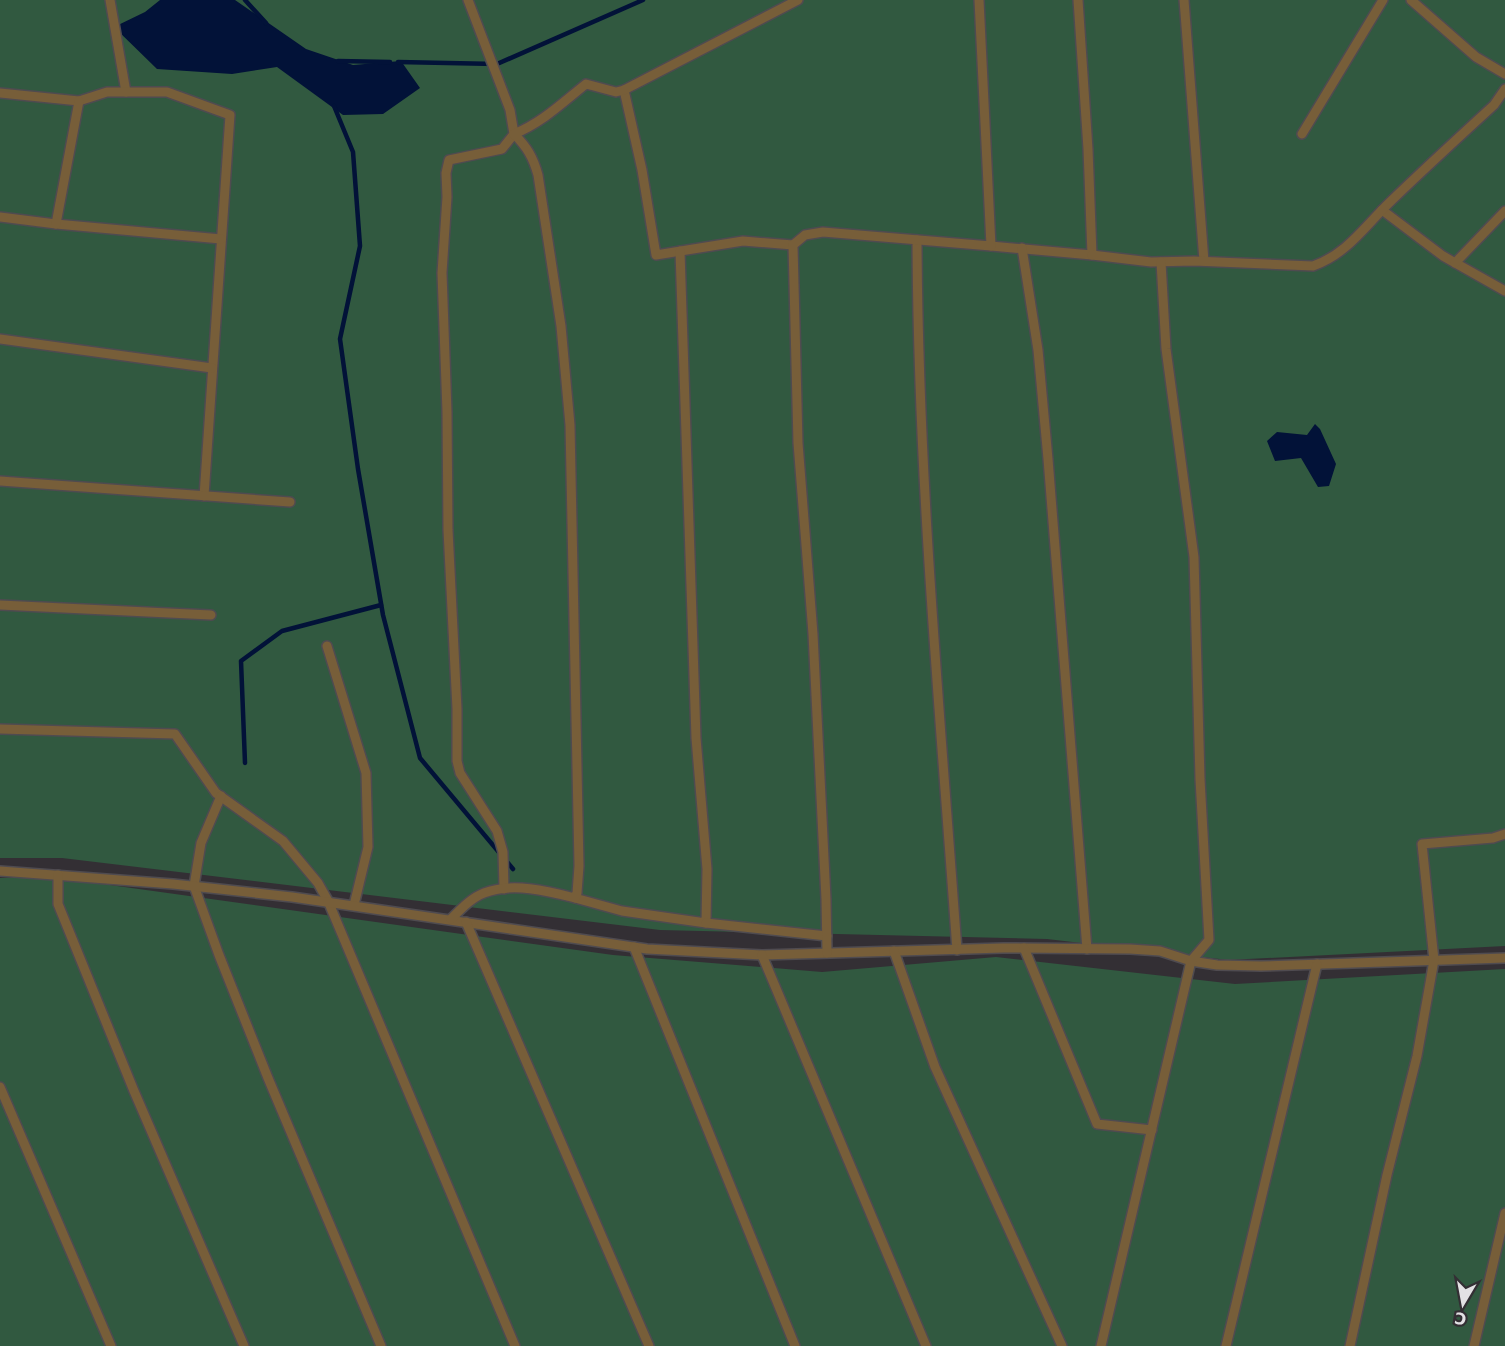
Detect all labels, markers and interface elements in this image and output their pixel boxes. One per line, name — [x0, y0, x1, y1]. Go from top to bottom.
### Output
north arrow — [1433, 1274, 1493, 1334]
text: С — [1453, 1308, 1468, 1329]

